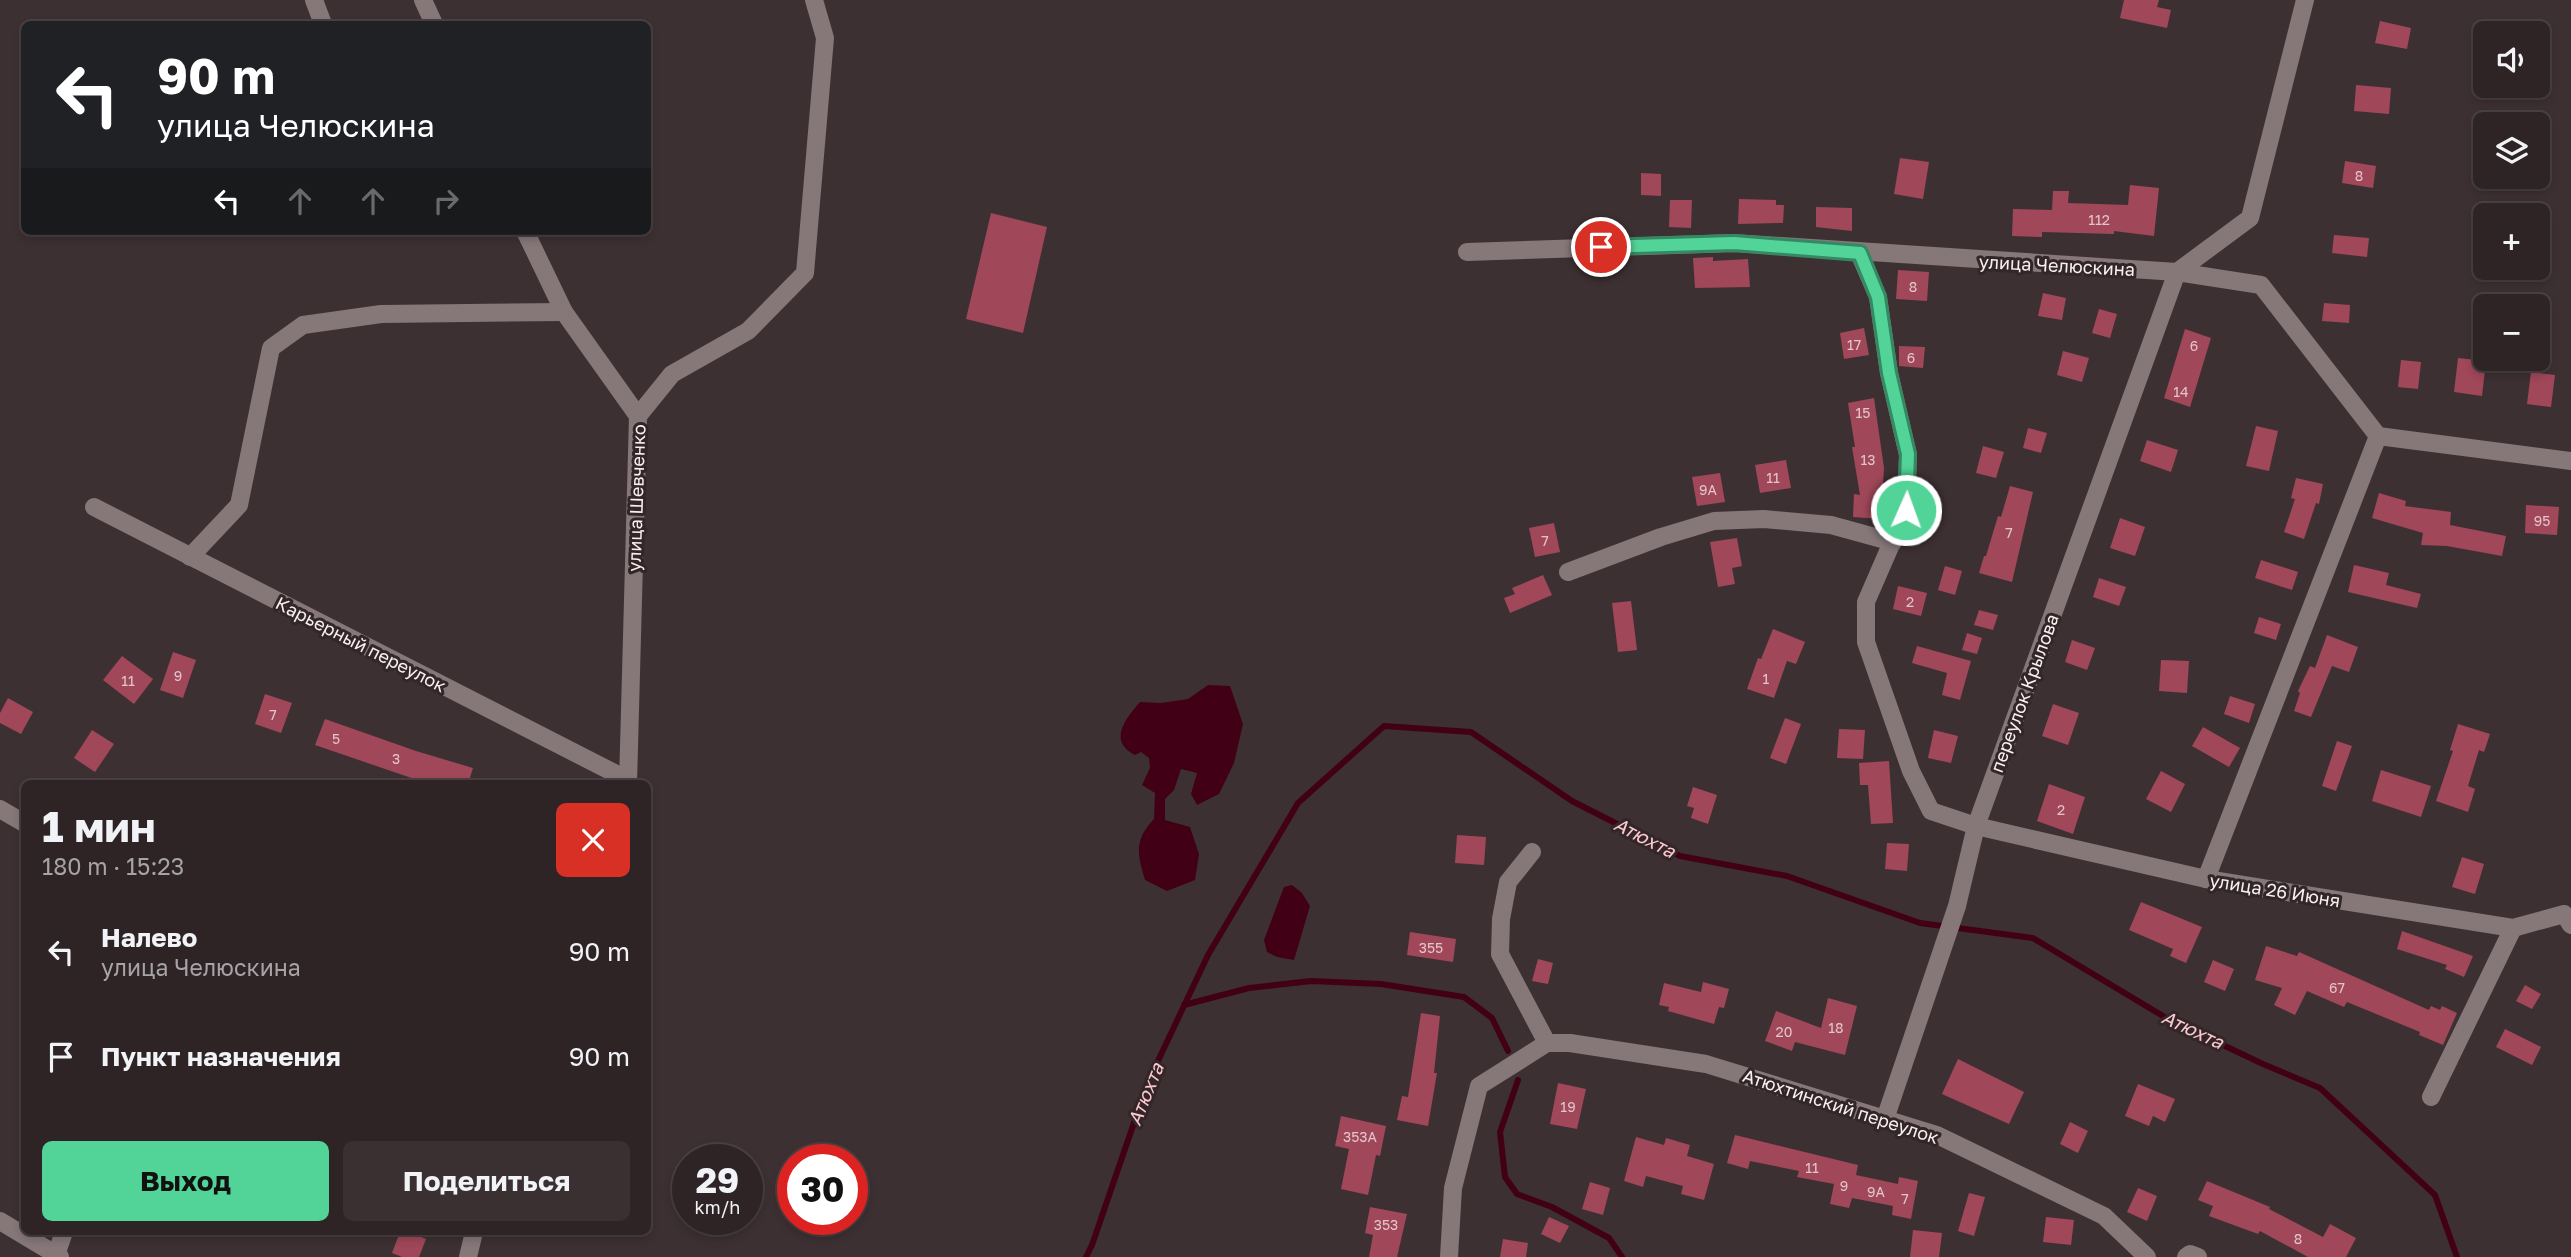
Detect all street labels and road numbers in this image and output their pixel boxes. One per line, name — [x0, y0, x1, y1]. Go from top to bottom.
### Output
street label: улица Челюскина — [1978, 250, 2136, 280]
street label: улица Шевченко — [622, 424, 650, 572]
street label: Карьерный переулок — [272, 591, 450, 697]
street label: переулок Крылова — [1985, 611, 2063, 775]
street label: улица 26 Июня — [2208, 869, 2342, 911]
street label: Атюхтинский переулок — [1740, 1064, 1942, 1148]

